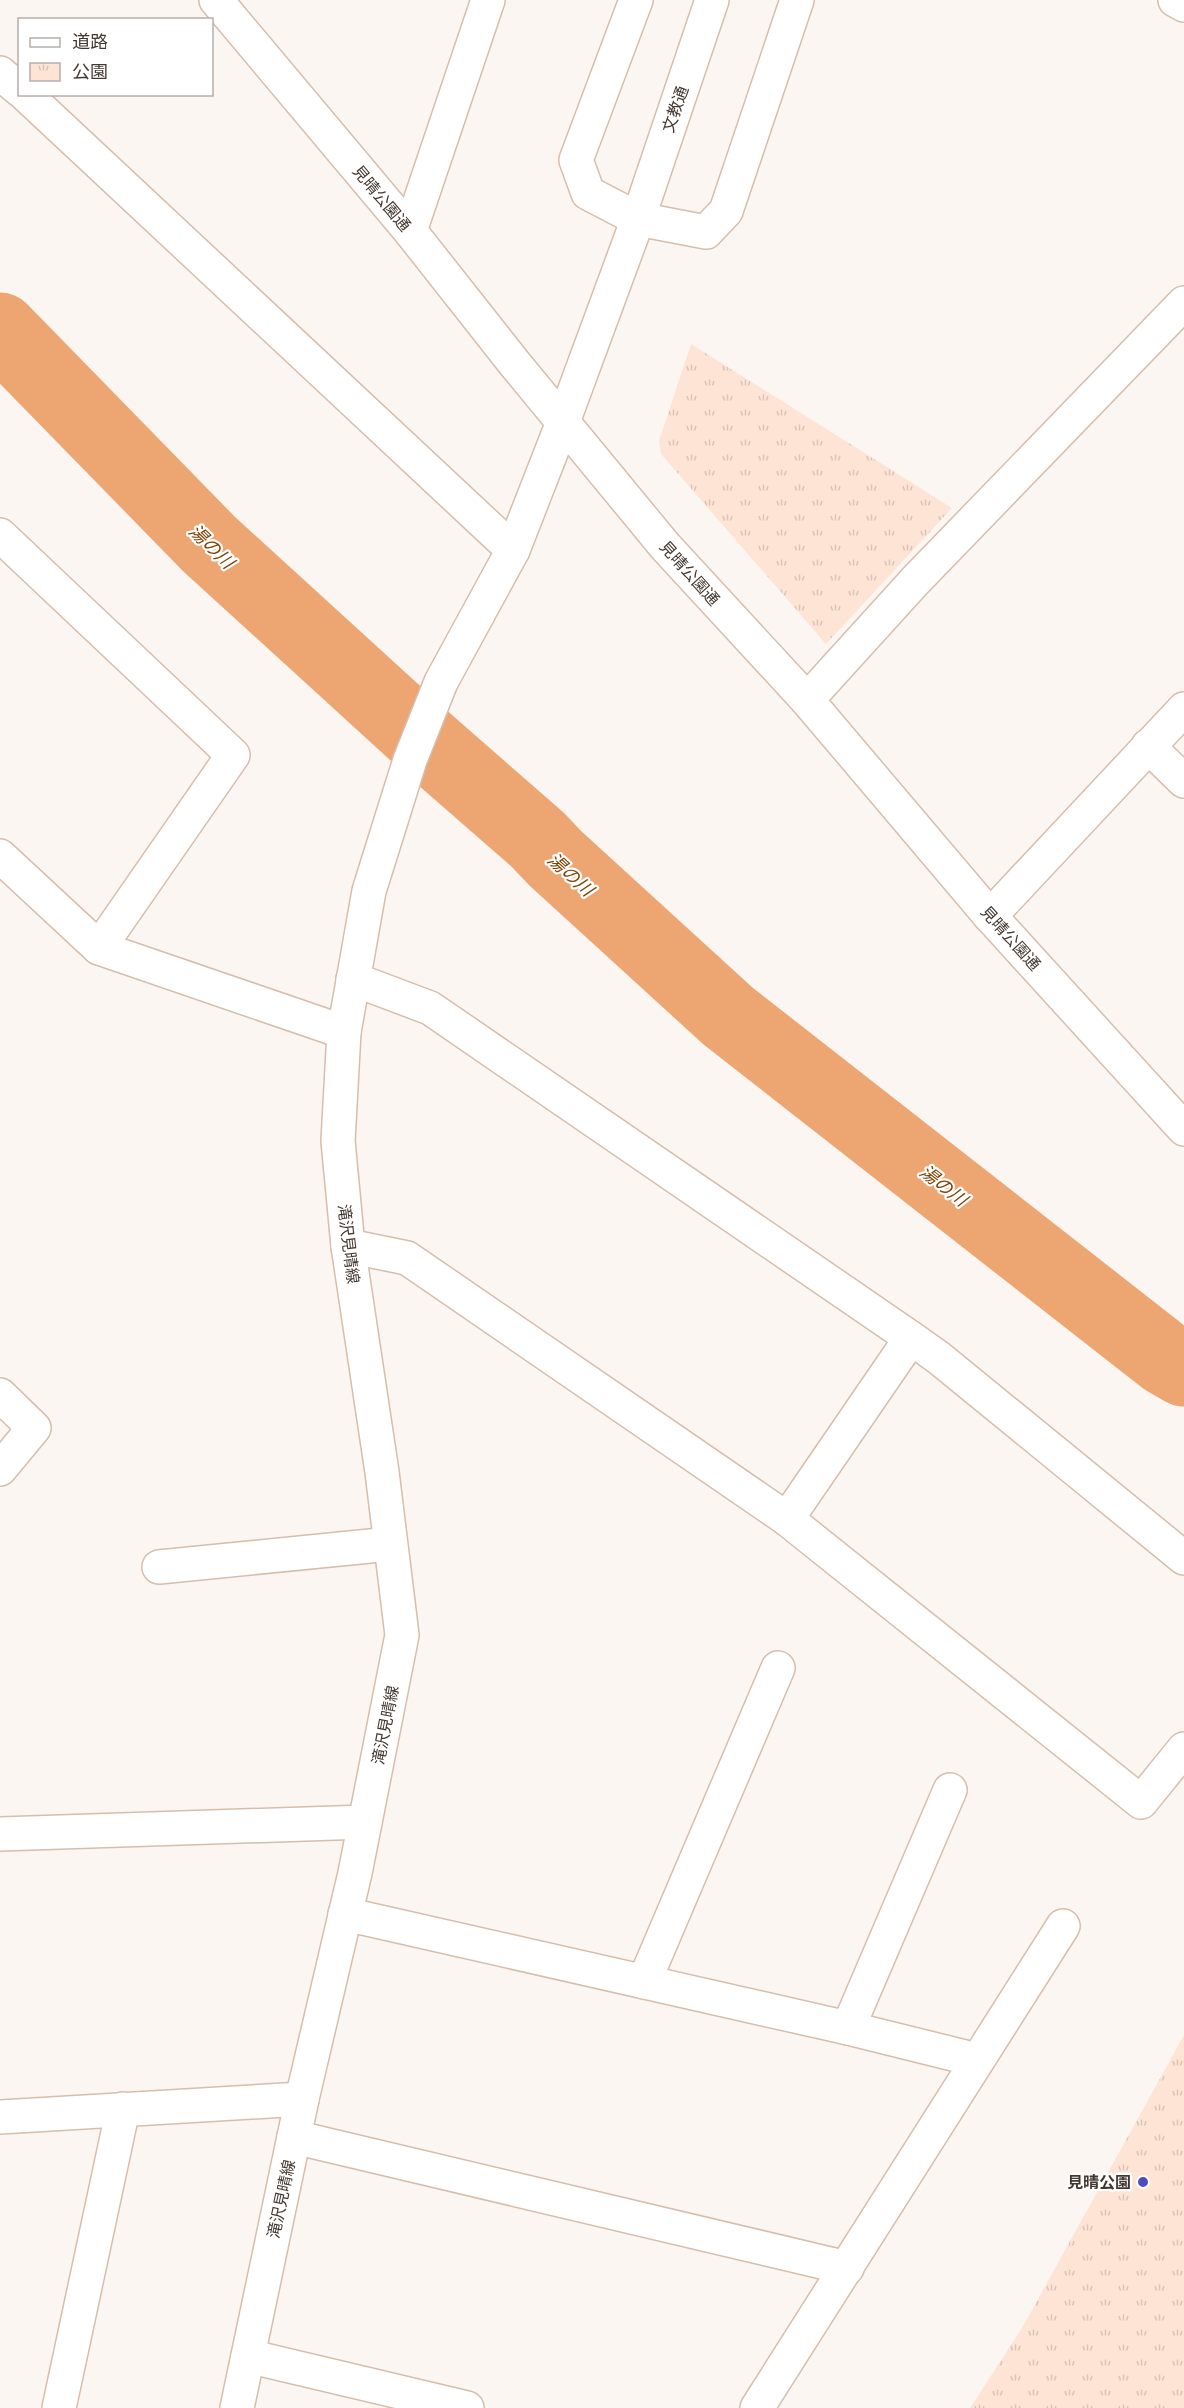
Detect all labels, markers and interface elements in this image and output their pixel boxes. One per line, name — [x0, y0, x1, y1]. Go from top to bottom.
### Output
legend — [18, 18, 213, 96]
text: 道路 — [72, 29, 108, 53]
text: 公園 — [72, 59, 108, 83]
street label: 文教通 — [657, 83, 693, 135]
street label: 見晴公園通 — [348, 160, 416, 236]
water label: 湯の川 — [184, 519, 241, 575]
street label: 見晴公園通 — [655, 536, 725, 610]
water label: 湯の川 — [543, 847, 601, 902]
street label: 見晴公園通 — [976, 901, 1046, 975]
water label: 湯の川 — [915, 1159, 974, 1212]
street label: 滝沢見晴線 — [333, 1203, 365, 1285]
street label: 滝沢見晴線 — [367, 1684, 403, 1766]
street label: 滝沢見晴線 — [262, 2158, 300, 2240]
place label: 見晴公園 — [1067, 2171, 1131, 2193]
marker: 見晴公園 — [1136, 2175, 1150, 2189]

